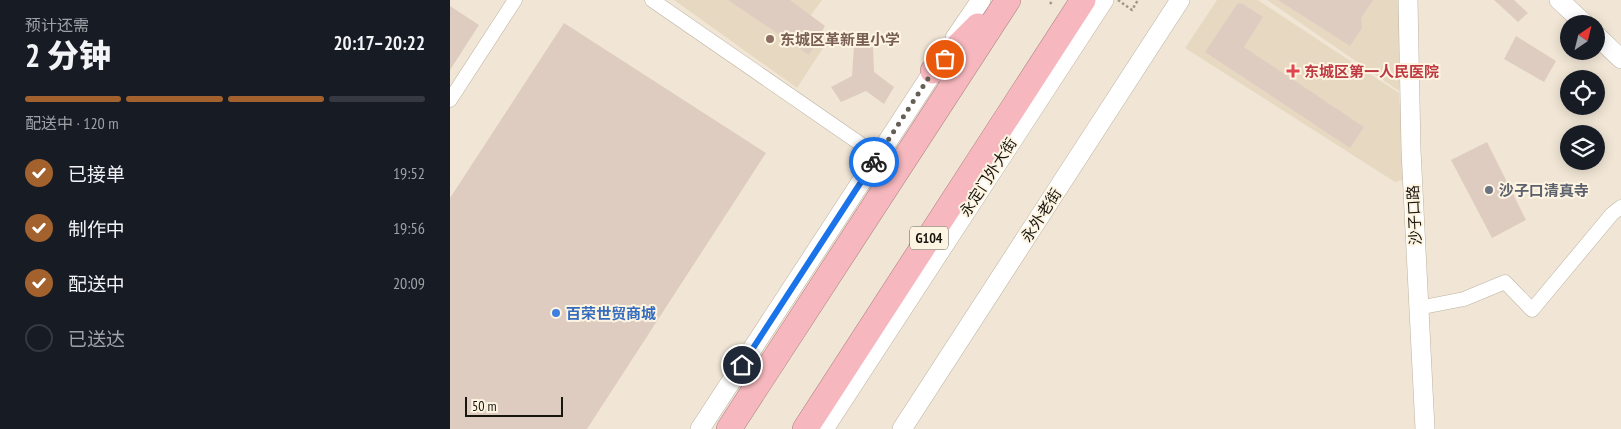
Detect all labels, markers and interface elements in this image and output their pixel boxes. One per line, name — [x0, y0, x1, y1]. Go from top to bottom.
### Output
text: 预计还需 — [25, 15, 89, 35]
north arrow — [1560, 15, 1605, 60]
map controls — [1560, 15, 1605, 170]
place label: 东城区革新里小学 — [780, 30, 900, 49]
text: 20:17–20:22 — [333, 31, 425, 55]
marker: 东城区革新里小学 — [764, 33, 776, 45]
text: 2 分钟 — [25, 34, 111, 76]
pin — [924, 38, 966, 80]
icon: bag — [931, 45, 959, 73]
place label: 东城区第一人民医院 — [1304, 62, 1439, 81]
marker: 东城区第一人民医院 — [1286, 64, 1300, 78]
button: locate — [1560, 70, 1605, 115]
text: 配送中 · 120 m — [25, 113, 119, 133]
button: layers — [1560, 125, 1605, 170]
street label: 永定门外大街 — [956, 134, 1020, 220]
courier — [849, 137, 899, 187]
icon: bike — [860, 148, 888, 176]
icon: check — [25, 159, 53, 187]
text: 已接单 — [68, 162, 125, 186]
text: 19:52 — [393, 163, 425, 183]
place label: 沙子口清真寺 — [1499, 181, 1589, 200]
marker: 沙子口清真寺 — [1483, 184, 1495, 196]
street label: 永外老街 — [1017, 185, 1065, 245]
street label: 沙子口路 — [1403, 185, 1425, 245]
icon: check — [25, 214, 53, 242]
text: 制作中 — [68, 217, 125, 241]
text: 19:56 — [393, 218, 425, 238]
road number: G104 — [910, 227, 948, 250]
icon: check — [25, 269, 53, 297]
text: 配送中 — [68, 272, 125, 296]
text: 20:09 — [393, 273, 425, 293]
place label: 百荣世贸商城 — [566, 304, 656, 323]
marker: 百荣世贸商城 — [550, 307, 562, 319]
text: 已送达 — [68, 327, 125, 351]
pin — [721, 344, 763, 386]
icon: home — [728, 351, 756, 379]
scale bar — [465, 394, 562, 417]
text: 50 m — [472, 397, 497, 415]

